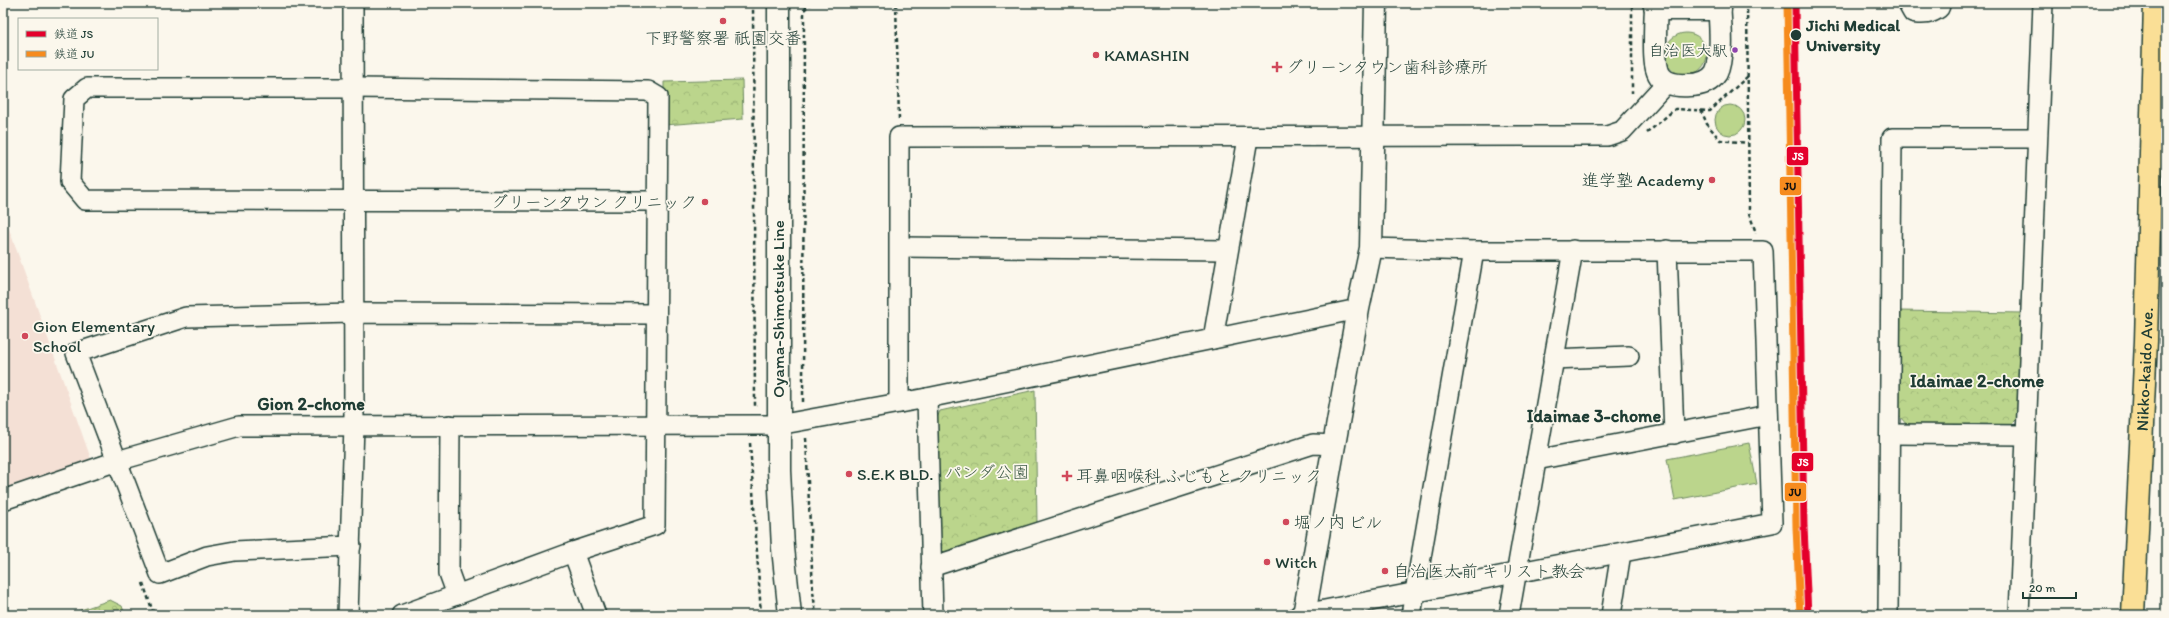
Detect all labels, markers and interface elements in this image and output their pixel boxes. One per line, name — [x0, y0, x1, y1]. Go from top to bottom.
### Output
place label: Jichi Medical University — [1805, 15, 1900, 56]
marker: 下野警察署 祇園交番 — [718, 16, 728, 26]
legend — [18, 18, 158, 70]
text: 鉄道 JS — [54, 27, 94, 41]
place label: 下野警察署 祇園交番 — [645, 28, 801, 48]
marker: Jichi Medical University — [1789, 28, 1803, 42]
place label: 自治医大駅 — [1648, 41, 1728, 60]
place label: KAMASHIN — [1104, 45, 1189, 65]
marker: 自治医大駅 — [1730, 45, 1740, 55]
text: 鉄道 JU — [54, 47, 95, 61]
marker: KAMASHIN — [1091, 50, 1101, 60]
place label: グリーンタウン歯科診療所 — [1286, 57, 1488, 77]
marker: グリーンタウン歯科診療所 — [1271, 61, 1283, 73]
line badge: JS — [1786, 146, 1809, 166]
text: JS — [1791, 150, 1804, 163]
place label: 進学塾 Academy — [1582, 170, 1704, 190]
marker: 進学塾 Academy — [1707, 175, 1717, 185]
line badge: JU — [1779, 176, 1802, 196]
text: JU — [1783, 180, 1796, 193]
place label: グリーンタウン クリニック — [491, 192, 697, 212]
marker: グリーンタウン クリニック — [700, 197, 710, 207]
street label: Oyama-Shimotsuke Line — [768, 220, 788, 398]
street label: Nikko-kaido Ave. — [2132, 307, 2157, 432]
place label: Gion Elementary School — [33, 316, 155, 356]
marker: Gion Elementary School — [20, 331, 30, 341]
district label: Idaimae 2-chome — [1910, 370, 2044, 392]
district label: Gion 2-chome — [257, 393, 365, 415]
district label: Idaimae 3-chome — [1527, 405, 1662, 427]
line badge: JS — [1791, 452, 1814, 472]
text: JS — [1796, 456, 1809, 469]
park label: パンダ公園 — [945, 462, 1029, 482]
place label: S.E.K BLD. — [857, 464, 933, 484]
place label: 耳鼻咽喉科 ふじもと クリニック — [1076, 466, 1322, 486]
marker: S.E.K BLD. — [844, 469, 854, 479]
marker: 耳鼻咽喉科 ふじもと クリニック — [1061, 470, 1073, 482]
line badge: JU — [1784, 482, 1807, 502]
text: JU — [1788, 486, 1801, 499]
place label: 堀ノ内 ビル — [1294, 512, 1383, 532]
marker: 堀ノ内 ビル — [1281, 517, 1291, 527]
place label: Witch — [1275, 552, 1317, 572]
marker: Witch — [1262, 557, 1272, 567]
place label: 自治医大前 キリスト教会 — [1393, 561, 1585, 581]
marker: 自治医大前 キリスト教会 — [1380, 566, 1390, 576]
scale bar — [2023, 574, 2076, 600]
text: 20 m — [2029, 581, 2056, 595]

